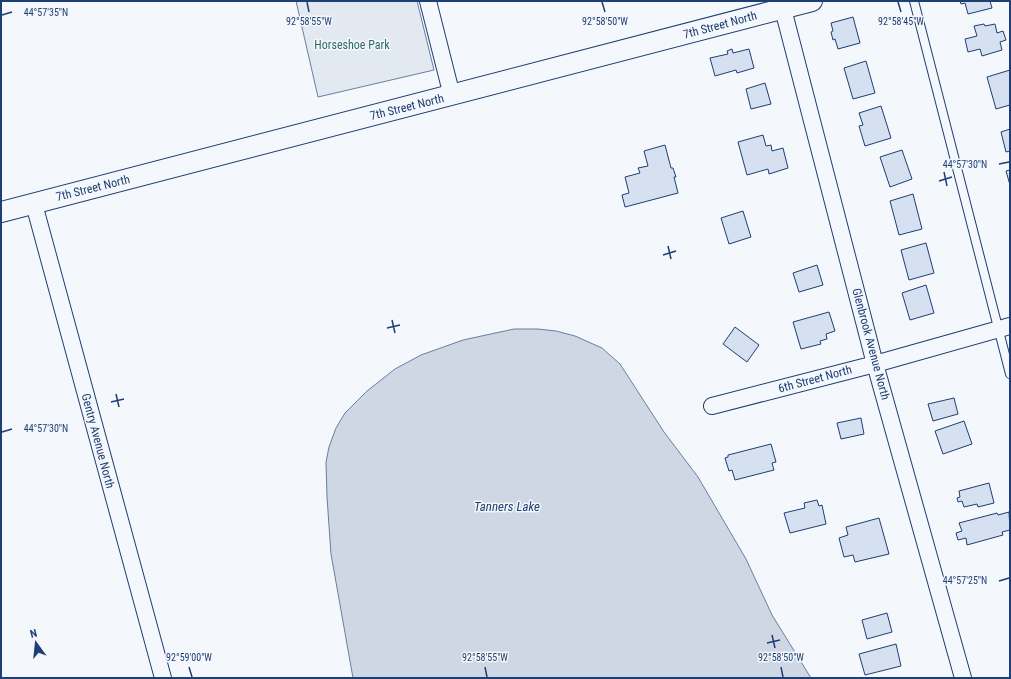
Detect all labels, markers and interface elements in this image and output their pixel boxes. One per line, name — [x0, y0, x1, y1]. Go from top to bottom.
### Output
text: 44°57'35"N — [24, 7, 68, 18]
street label: 7th Street North — [682, 8, 759, 42]
text: 92°58'55"W — [286, 16, 332, 27]
text: 92°58'50"W — [582, 16, 628, 27]
text: 92°58'45"W — [878, 16, 924, 27]
park label: Horseshoe Park — [314, 38, 390, 52]
street label: 7th Street North — [369, 91, 446, 123]
text: 44°57'30"N — [943, 159, 987, 170]
street label: 7th Street North — [55, 172, 132, 204]
street label: Glenbrook Avenue North — [849, 287, 893, 402]
street label: 6th Street North — [777, 362, 854, 396]
street label: Gentry Avenue North — [79, 392, 117, 490]
text: 44°57'30"N — [24, 423, 68, 434]
water label: Tanners Lake — [474, 499, 540, 514]
text: 44°57'25"N — [943, 575, 987, 586]
north arrow — [16, 623, 56, 663]
text: N — [29, 627, 39, 641]
text: 92°59'00"W — [166, 652, 212, 663]
text: 92°58'55"W — [462, 652, 508, 663]
text: 92°58'50"W — [758, 652, 804, 663]

